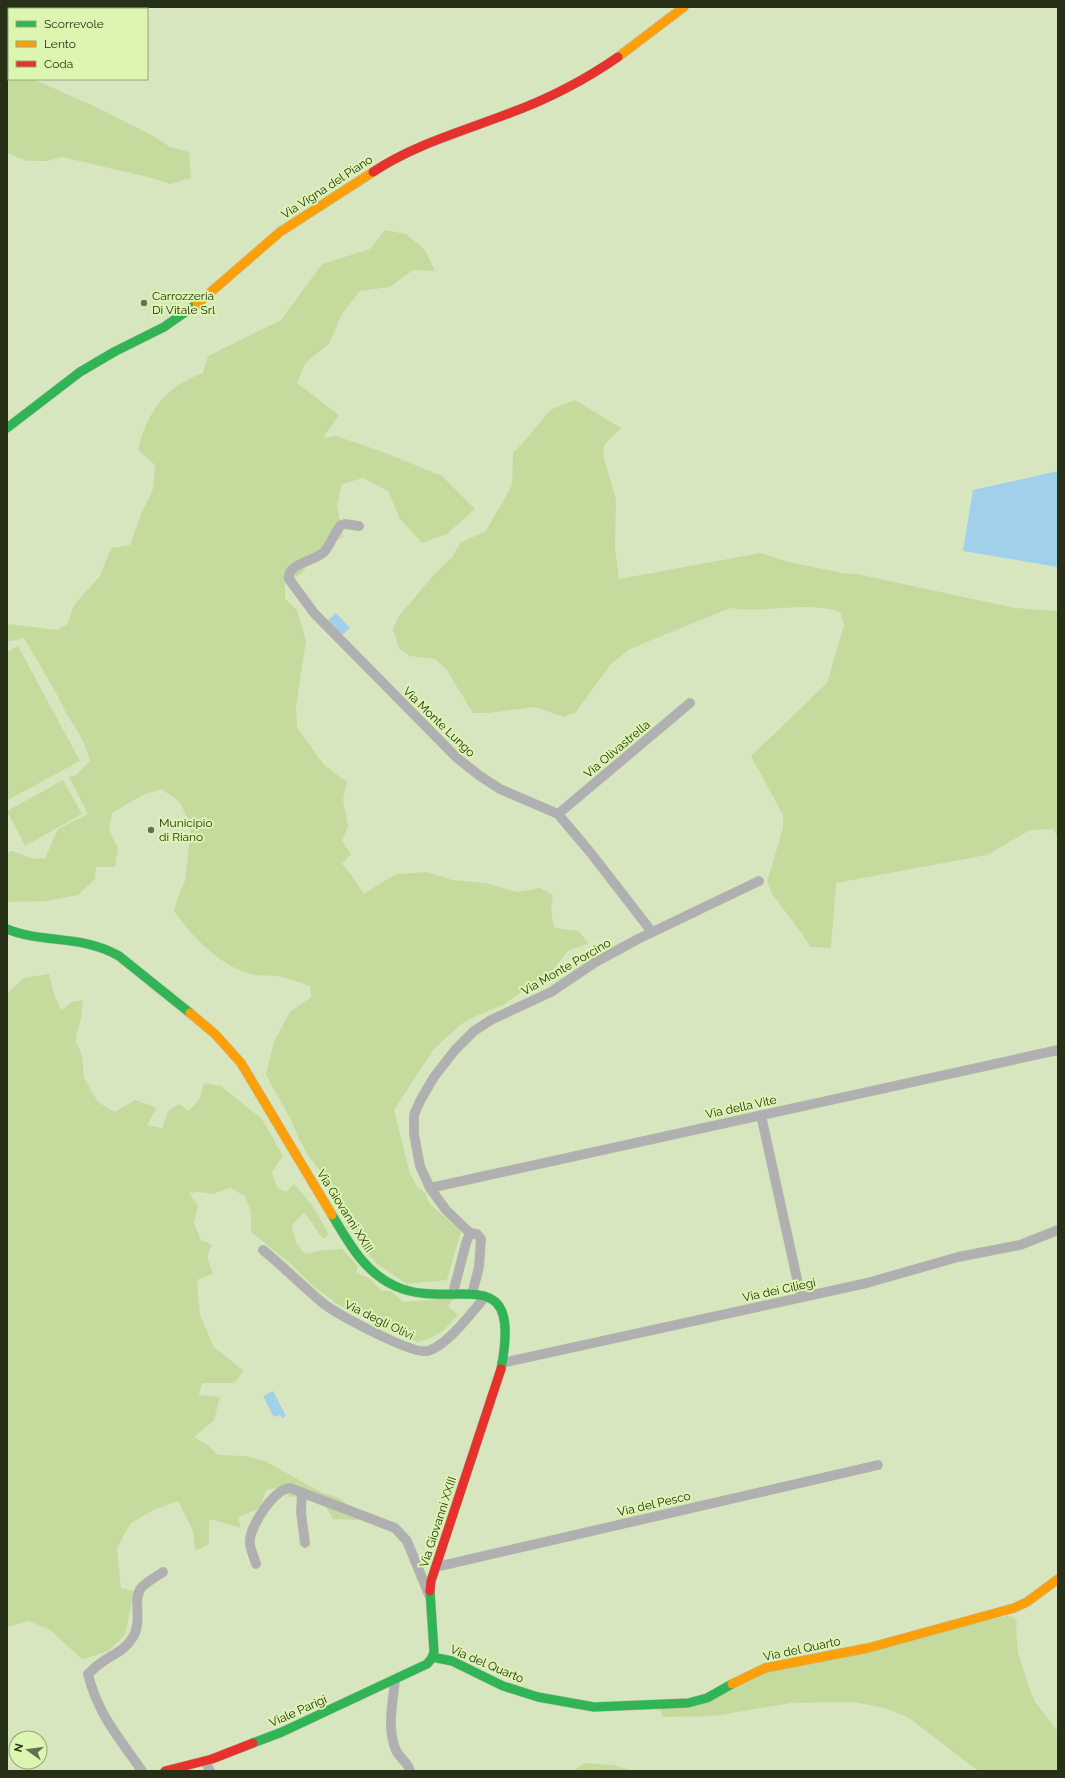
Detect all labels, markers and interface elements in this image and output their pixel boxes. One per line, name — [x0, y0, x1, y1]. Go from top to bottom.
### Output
legend — [8, 8, 148, 80]
text: Scorrevole — [44, 17, 104, 31]
text: Lento — [44, 37, 76, 51]
text: Coda — [44, 57, 73, 71]
street label: Via Vigna del Piano — [279, 152, 375, 222]
place label: Carrozzeria Di Vitale Srl — [152, 289, 216, 317]
marker: Carrozzeria Di Vitale Srl — [139, 298, 149, 308]
street label: Via Monte Lungo — [400, 684, 478, 760]
street label: Via Olivastrella — [581, 717, 653, 781]
place label: Municipio di Riano — [159, 816, 213, 844]
marker: Municipio di Riano — [146, 825, 156, 835]
street label: Via Monte Porcino — [519, 936, 613, 998]
street label: Via della Vite — [704, 1093, 778, 1121]
street label: Via Giovanni XXIII — [314, 1167, 376, 1255]
street label: Via dei Ciliegi — [741, 1275, 817, 1305]
street label: Via degli Olivi — [342, 1297, 416, 1343]
street label: Via Giovanni XXIII — [417, 1475, 459, 1569]
street label: Via del Pesco — [616, 1489, 692, 1519]
street label: Via del Quarto — [762, 1634, 842, 1664]
street label: Via del Quarto — [448, 1642, 526, 1686]
street label: Viale Parigi — [267, 1692, 329, 1730]
north arrow — [8, 1730, 48, 1770]
text: N — [11, 1742, 26, 1753]

